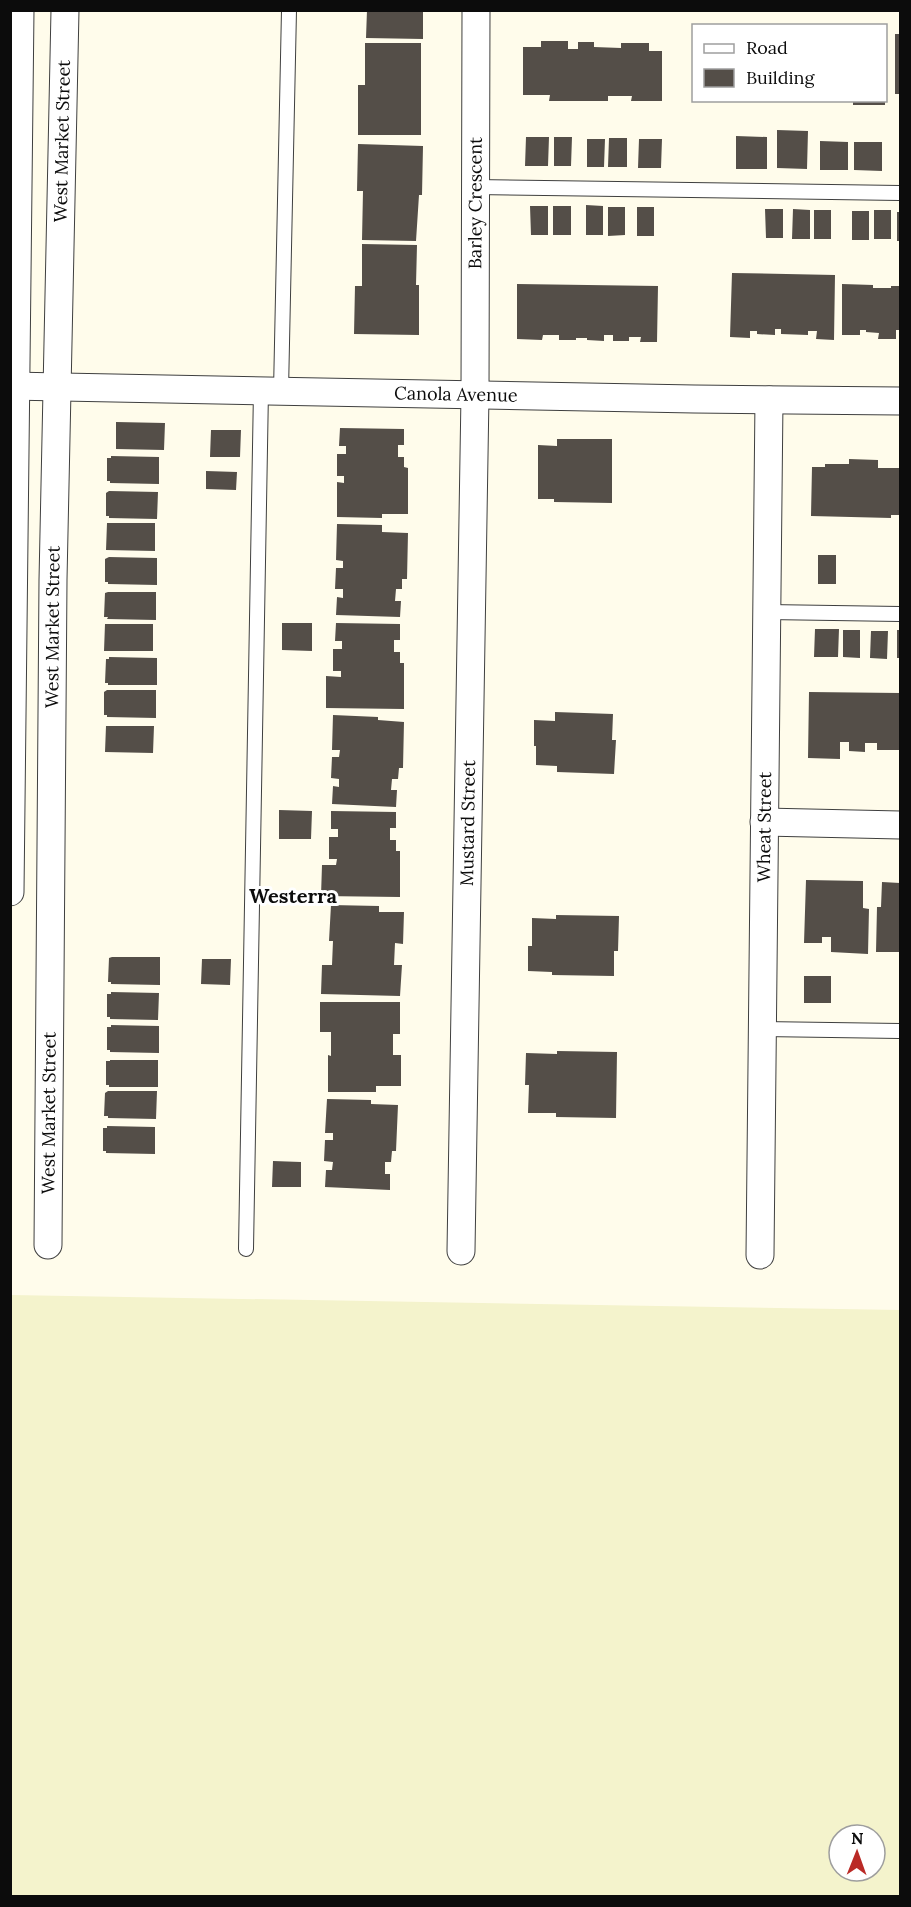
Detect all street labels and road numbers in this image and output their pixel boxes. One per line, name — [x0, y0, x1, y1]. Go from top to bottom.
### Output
street label: West Market Street — [49, 60, 75, 223]
street label: Barley Crescent — [463, 137, 487, 269]
street label: Canola Avenue — [394, 381, 518, 407]
street label: West Market Street — [40, 545, 65, 708]
street label: Mustard Street — [455, 760, 480, 886]
street label: Wheat Street — [752, 771, 776, 883]
street label: West Market Street — [36, 1032, 61, 1194]

